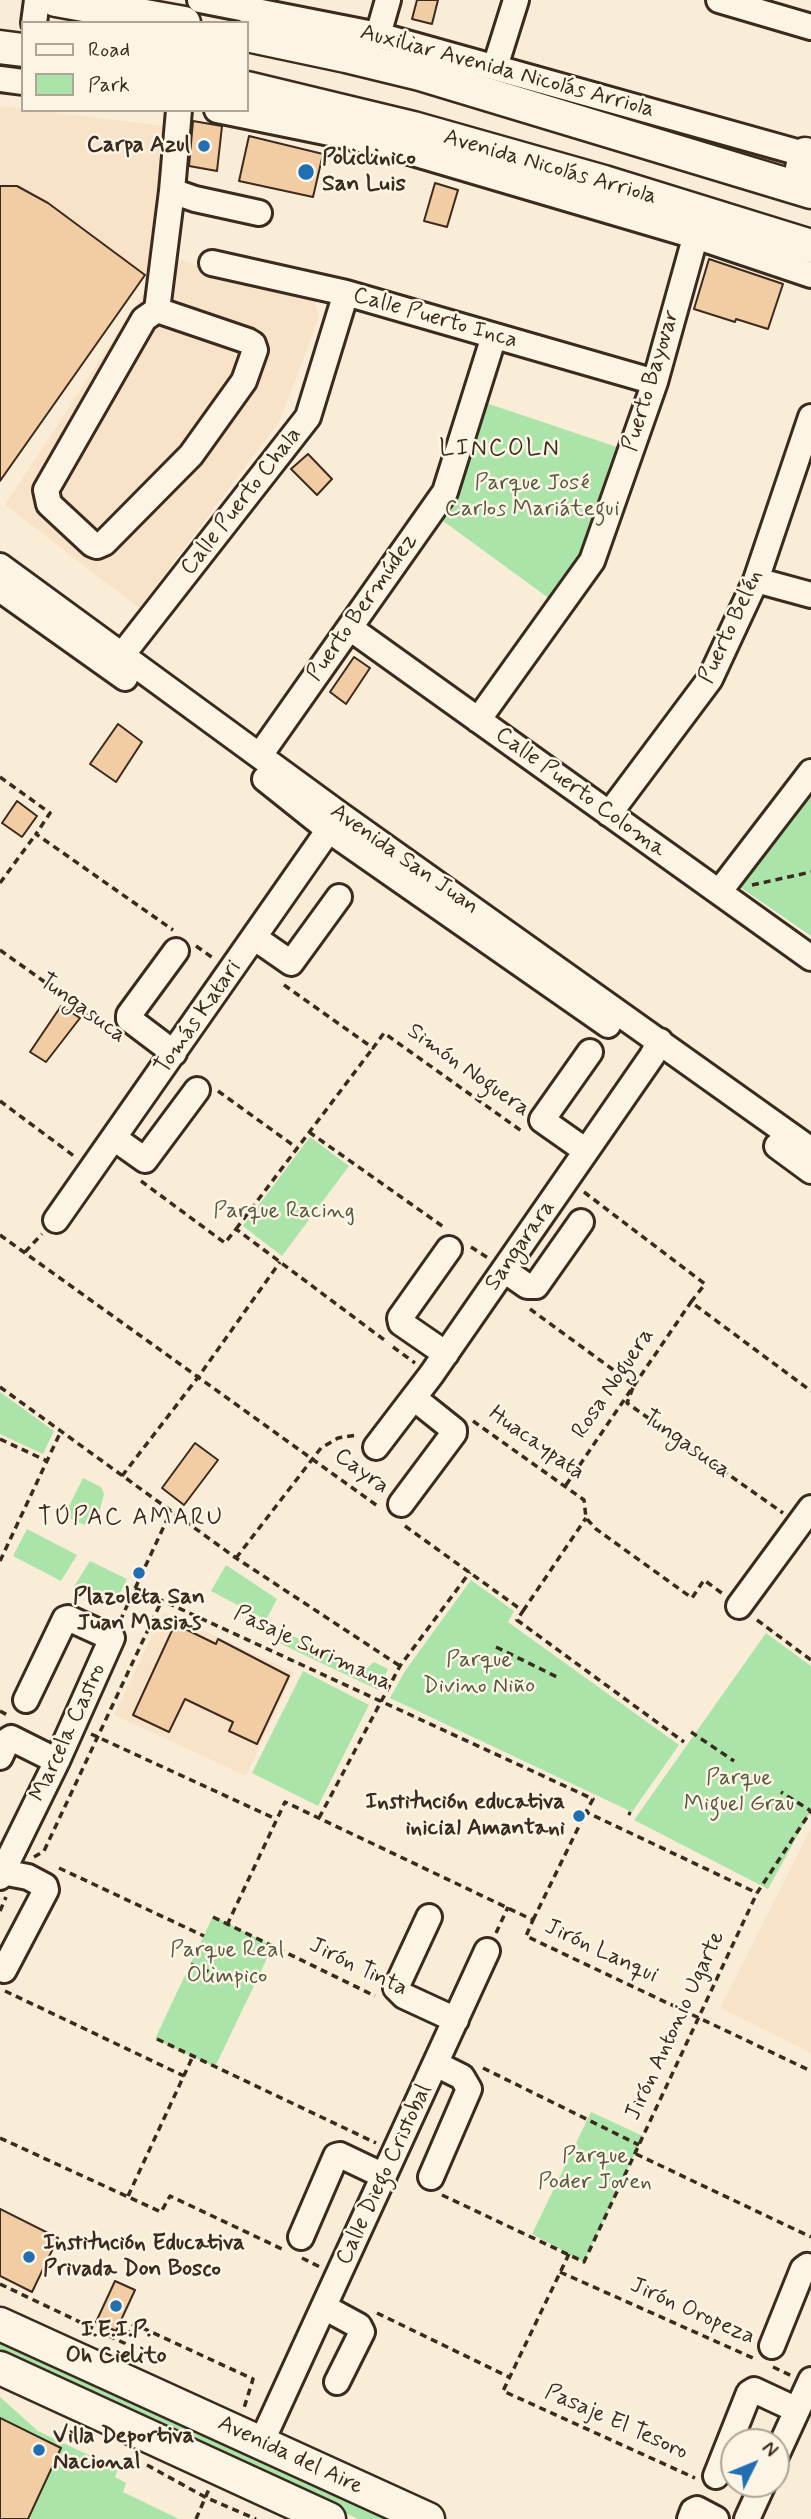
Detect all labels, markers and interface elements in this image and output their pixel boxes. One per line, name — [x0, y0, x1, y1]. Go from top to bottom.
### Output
street label: Auxiliar Avenida Nicolás Arriola — [357, 19, 657, 125]
legend — [21, 21, 248, 112]
text: Road — [88, 36, 130, 64]
text: Park — [88, 71, 130, 99]
street label: Avenida Nicolás Arriola — [440, 124, 660, 212]
place label: Carpa Azul — [87, 132, 190, 160]
marker: Carpa Azul — [196, 138, 212, 154]
place label: Policlinico San Luis — [322, 145, 416, 199]
marker: Policlinico San Luis — [296, 162, 316, 182]
street label: Calle Puerto Inca — [349, 282, 521, 356]
street label: Puerto Bayovar — [617, 307, 687, 455]
street label: Calle Puerto Chala — [176, 422, 308, 582]
district label: LINCOLN — [441, 436, 559, 464]
park label: Parque José Carlos Mariátegui — [445, 470, 619, 524]
street label: Puerto Bermúdez — [302, 529, 424, 687]
street label: Puerto Belén — [694, 566, 770, 688]
street label: Calle Puerto Coloma — [489, 722, 671, 864]
street label: Avenida San Juan — [324, 799, 484, 921]
street label: Tomás Katari — [150, 956, 248, 1080]
street label: Tungasuca — [33, 968, 131, 1050]
street label: Simón Noguera — [401, 1018, 535, 1124]
street label: Sangarara — [480, 1195, 562, 1297]
park label: Parque Racing — [213, 1198, 355, 1226]
street label: Rosa Noguera — [567, 1323, 661, 1445]
street label: Huacaypata — [483, 1401, 589, 1487]
street label: Tungasuca — [637, 1405, 735, 1485]
street label: Cayra — [328, 1443, 394, 1501]
district label: TÚPAC AMARU — [42, 1505, 220, 1533]
marker: Plazoleta San Juan Masias — [131, 1565, 147, 1581]
place label: Plazoleta San Juan Masias — [73, 1584, 205, 1638]
street label: Pasaje Surimana — [229, 1600, 395, 1698]
park label: Parque Divino Niño — [423, 1647, 535, 1701]
street label: Marcela Castro — [25, 1660, 113, 1806]
park label: Parque Miguel Grau — [684, 1765, 794, 1819]
place label: Institución educativa inicial Amantani — [365, 1789, 565, 1843]
marker: Institución educativa inicial Amantani — [571, 1808, 587, 1824]
street label: Jirón Lanqui — [540, 1914, 662, 1990]
street label: Jirón Antonio Ugarte — [620, 1927, 732, 2125]
street label: Jirón Tinta — [304, 1932, 412, 2004]
park label: Parque Real Olimpico — [170, 1937, 284, 1991]
street label: Calle Diego Cristobal — [331, 2080, 439, 2270]
park label: Parque Poder Joven — [538, 2143, 652, 2197]
place label: Institución Educativa Privada Don Bosco — [43, 2230, 245, 2284]
marker: Institución Educativa Privada Don Bosco — [21, 2249, 37, 2265]
street label: Jirón Oropeza — [625, 2272, 759, 2352]
marker: I.E.I.P. Oh Cielito — [108, 2298, 124, 2314]
place label: I.E.I.P. Oh Cielito — [65, 2317, 167, 2371]
street label: Pasaje El Tesoro — [540, 2379, 692, 2467]
street label: Avenida del Aire — [213, 2410, 367, 2502]
place label: Villa Deportiva Nacional — [53, 2423, 194, 2477]
north arrow — [720, 2428, 790, 2498]
text: N — [756, 2437, 783, 2463]
marker: Villa Deportiva Nacional — [31, 2442, 47, 2458]

